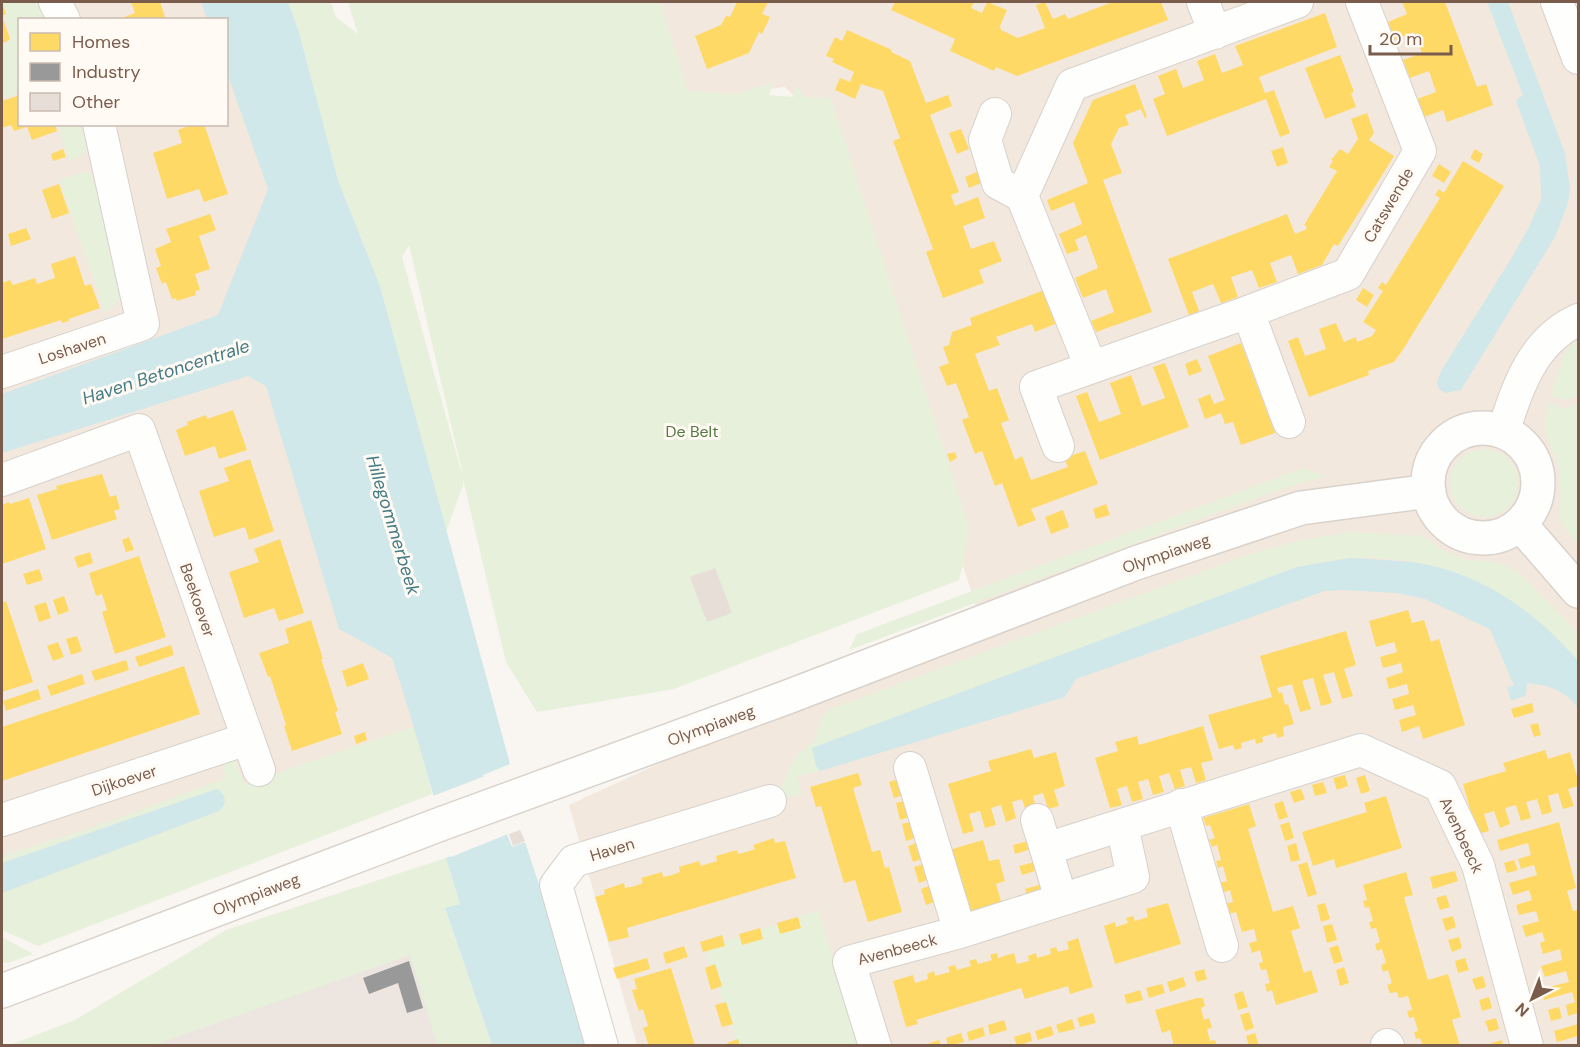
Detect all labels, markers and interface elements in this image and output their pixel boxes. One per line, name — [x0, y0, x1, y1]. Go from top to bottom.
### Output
legend — [18, 18, 228, 126]
scale bar — [1370, 18, 1451, 56]
text: 20 m — [1379, 27, 1422, 51]
text: Homes — [72, 30, 130, 54]
text: Industry — [72, 60, 141, 84]
text: Other — [72, 90, 121, 114]
street label: Catswende — [1359, 164, 1418, 247]
street label: Loshaven — [36, 328, 108, 369]
water label: Haven Betoncentrale — [79, 334, 253, 410]
park label: De Belt — [666, 421, 718, 442]
water label: Hillegommerbeek — [360, 452, 426, 599]
street label: Olympiaweg — [1120, 529, 1213, 578]
street label: Beekoever — [175, 561, 220, 640]
street label: Olympiaweg — [665, 700, 758, 751]
street label: Dijkoever — [89, 760, 160, 801]
street label: Avenbeeck — [1435, 794, 1488, 877]
street label: Haven — [587, 833, 637, 866]
street label: Olympiaweg — [210, 868, 303, 921]
street label: Avenbeeck — [855, 929, 939, 970]
north arrow — [1502, 969, 1562, 1029]
text: N — [1511, 998, 1534, 1021]

